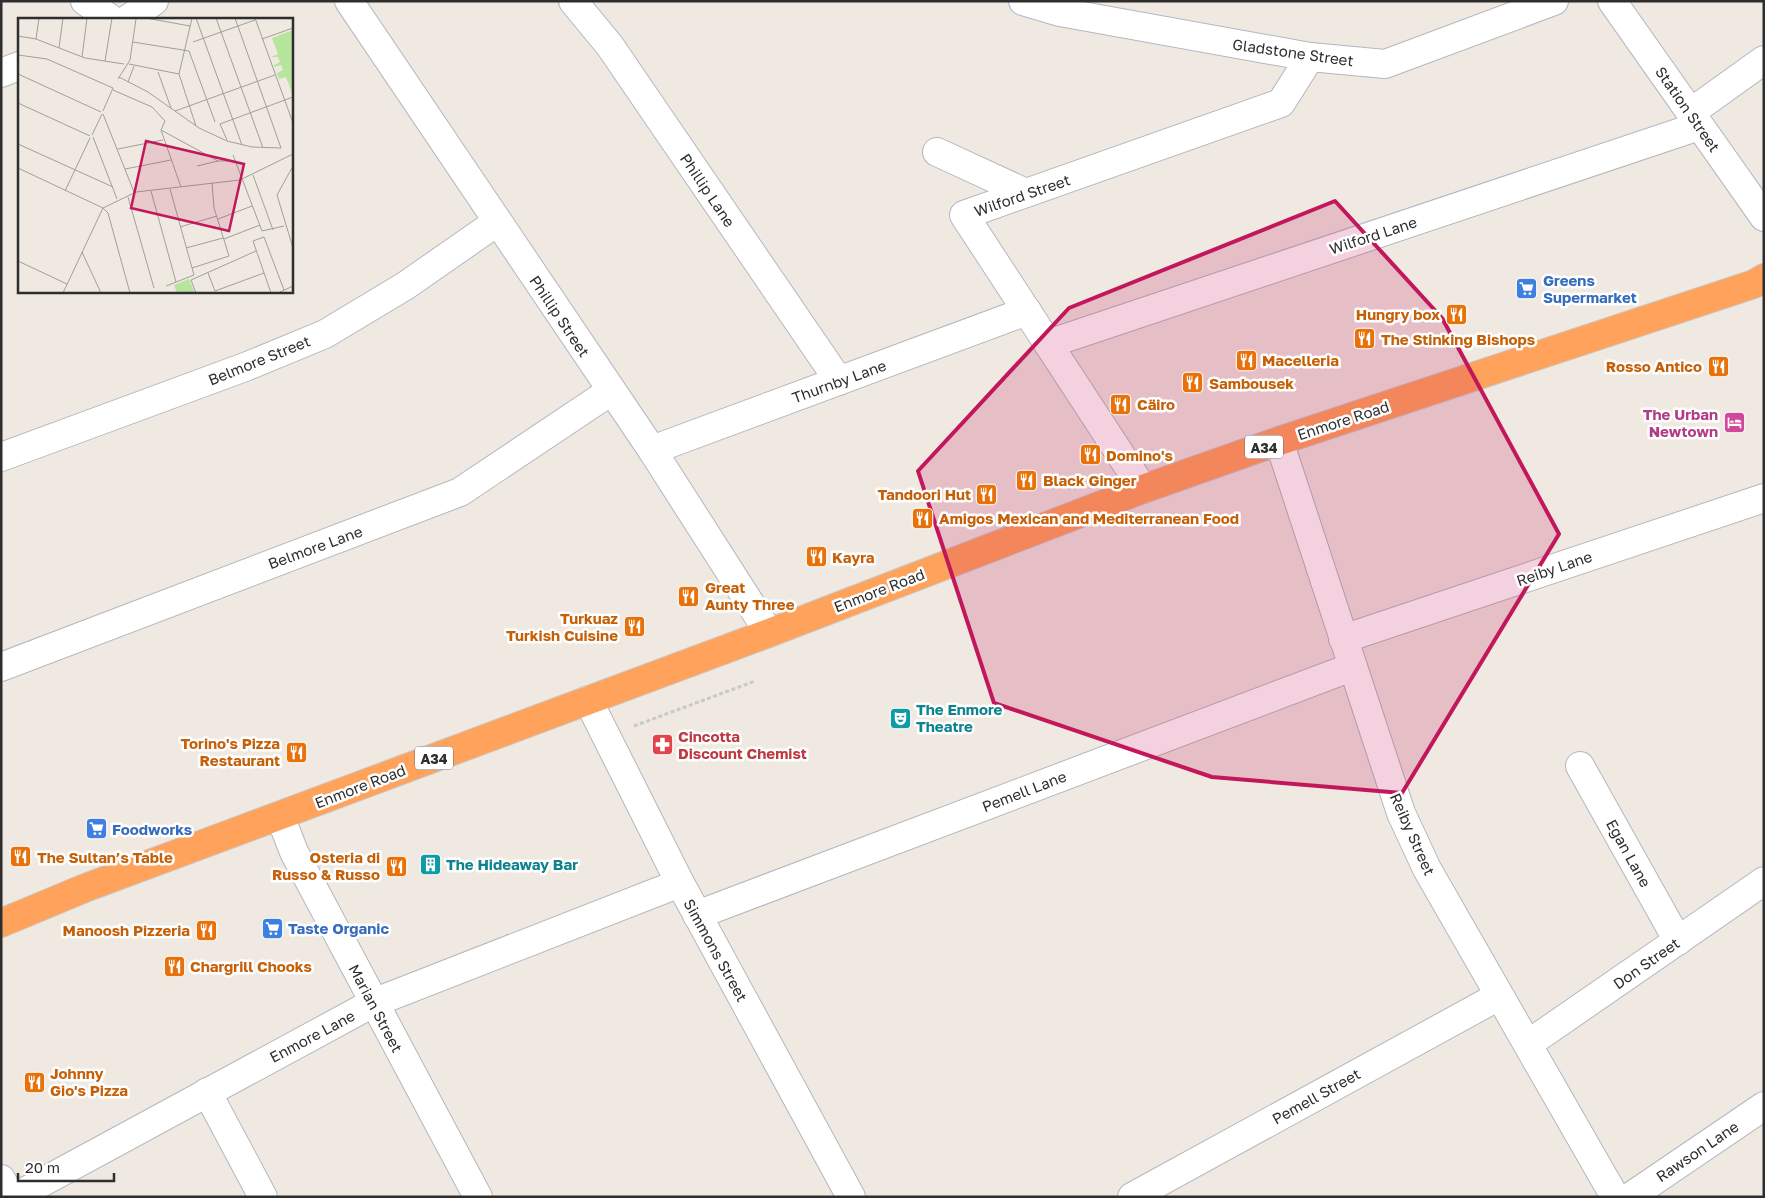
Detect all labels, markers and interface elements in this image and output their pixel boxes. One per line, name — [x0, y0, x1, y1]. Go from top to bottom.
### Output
inset map — [18, 18, 292, 292]
street label: Gladstone Street — [1231, 35, 1355, 69]
street label: Station Street — [1652, 63, 1724, 155]
street label: Phillip Lane — [677, 150, 739, 230]
street label: Wilford Street — [972, 170, 1072, 220]
street label: Wilford Lane — [1327, 212, 1419, 258]
place label: Greens Supermarket — [1543, 271, 1637, 306]
street label: Phillip Street — [526, 272, 594, 360]
supermarket icon: Greens Supermarket — [1515, 277, 1539, 301]
restaurant icon: Hungry box — [1444, 302, 1468, 326]
place label: Hungry box — [1356, 305, 1440, 323]
restaurant icon: The Stinking Bishops — [1353, 327, 1377, 351]
place label: The Stinking Bishops — [1381, 330, 1535, 348]
street label: Belmore Street — [205, 331, 313, 389]
restaurant icon: Macelleria — [1234, 348, 1258, 372]
place label: Macelleria — [1262, 351, 1339, 369]
restaurant icon: Rosso Antico — [1706, 354, 1730, 378]
street label: Thurnby Lane — [789, 356, 889, 406]
place label: Rosso Antico — [1606, 357, 1702, 375]
restaurant icon: Sambousek — [1181, 371, 1205, 395]
place label: Sambousek — [1209, 374, 1294, 392]
restaurant icon: Cäiro — [1109, 392, 1133, 416]
place label: Cäiro — [1137, 395, 1175, 413]
street label: Enmore Road — [1295, 397, 1391, 443]
place label: The Urban Newtown — [1643, 405, 1718, 440]
hotel icon: The Urban Newtown — [1722, 411, 1746, 435]
road number: A34 — [1245, 436, 1283, 458]
restaurant icon: Domino's — [1078, 443, 1102, 467]
place label: Domino's — [1106, 446, 1173, 464]
restaurant icon: Black Ginger — [1015, 468, 1039, 492]
place label: Black Ginger — [1043, 471, 1137, 489]
restaurant icon: Tandoori Hut — [975, 482, 999, 506]
place label: Tandoori Hut — [877, 485, 971, 503]
restaurant icon: Amigos Mexican and Mediterranean Food — [911, 506, 935, 530]
place label: Amigos Mexican and Mediterranean Food — [939, 509, 1239, 527]
street label: Belmore Lane — [265, 521, 365, 572]
restaurant icon: Kayra — [804, 545, 828, 569]
street label: Reiby Lane — [1514, 547, 1595, 589]
place label: Kayra — [832, 548, 875, 566]
street label: Enmore Road — [831, 564, 927, 616]
place label: Great Aunty Three — [705, 578, 795, 613]
restaurant icon: Great Aunty Three — [677, 584, 701, 608]
place label: Turkuaz Turkish Cuisine — [506, 609, 618, 644]
restaurant icon: Turkuaz Turkish Cuisine — [622, 615, 646, 639]
place label: The Enmore Theatre — [916, 700, 1003, 735]
theatre icon: The Enmore Theatre — [888, 706, 912, 730]
place label: Cincotta Discount Chemist — [678, 727, 807, 762]
pharmacy icon: Cincotta Discount Chemist — [650, 733, 674, 757]
place label: Torino's Pizza Restaurant — [180, 734, 280, 769]
restaurant icon: Torino's Pizza Restaurant — [284, 740, 308, 764]
road number: A34 — [415, 746, 453, 770]
street label: Enmore Road — [312, 760, 408, 812]
street label: Pemell Lane — [979, 767, 1069, 815]
street label: Reiby Street — [1387, 790, 1439, 878]
street label: Egan Lane — [1603, 816, 1655, 890]
supermarket icon: Foodworks — [84, 817, 108, 841]
place label: Foodworks — [112, 820, 192, 838]
restaurant icon: The Sultan’s Table — [9, 845, 33, 869]
place label: The Sultan’s Table — [37, 848, 173, 866]
place label: Osteria di Russo & Russo — [272, 848, 380, 883]
building icon: The Hideaway Bar — [418, 852, 442, 876]
restaurant icon: Osteria di Russo & Russo — [384, 854, 408, 878]
place label: The Hideaway Bar — [446, 855, 578, 873]
street label: Simmons Street — [680, 896, 752, 1004]
supermarket icon: Taste Organic — [260, 916, 284, 940]
restaurant icon: Manoosh Pizzeria — [194, 918, 218, 942]
place label: Taste Organic — [288, 919, 389, 937]
place label: Manoosh Pizzeria — [63, 921, 190, 939]
street label: Don Street — [1609, 934, 1683, 992]
restaurant icon: Chargrill Chooks — [162, 954, 186, 978]
place label: Chargrill Chooks — [190, 957, 312, 975]
street label: Marian Street — [345, 961, 407, 1055]
street label: Enmore Lane — [266, 1006, 358, 1066]
place label: Johnny Gio's Pizza — [50, 1064, 128, 1099]
street label: Pemell Street — [1269, 1064, 1363, 1128]
restaurant icon: Johnny Gio's Pizza — [22, 1070, 46, 1094]
street label: Rawson Lane — [1652, 1117, 1742, 1185]
scale bar — [18, 1150, 114, 1182]
text: 20 m — [25, 1158, 60, 1176]

